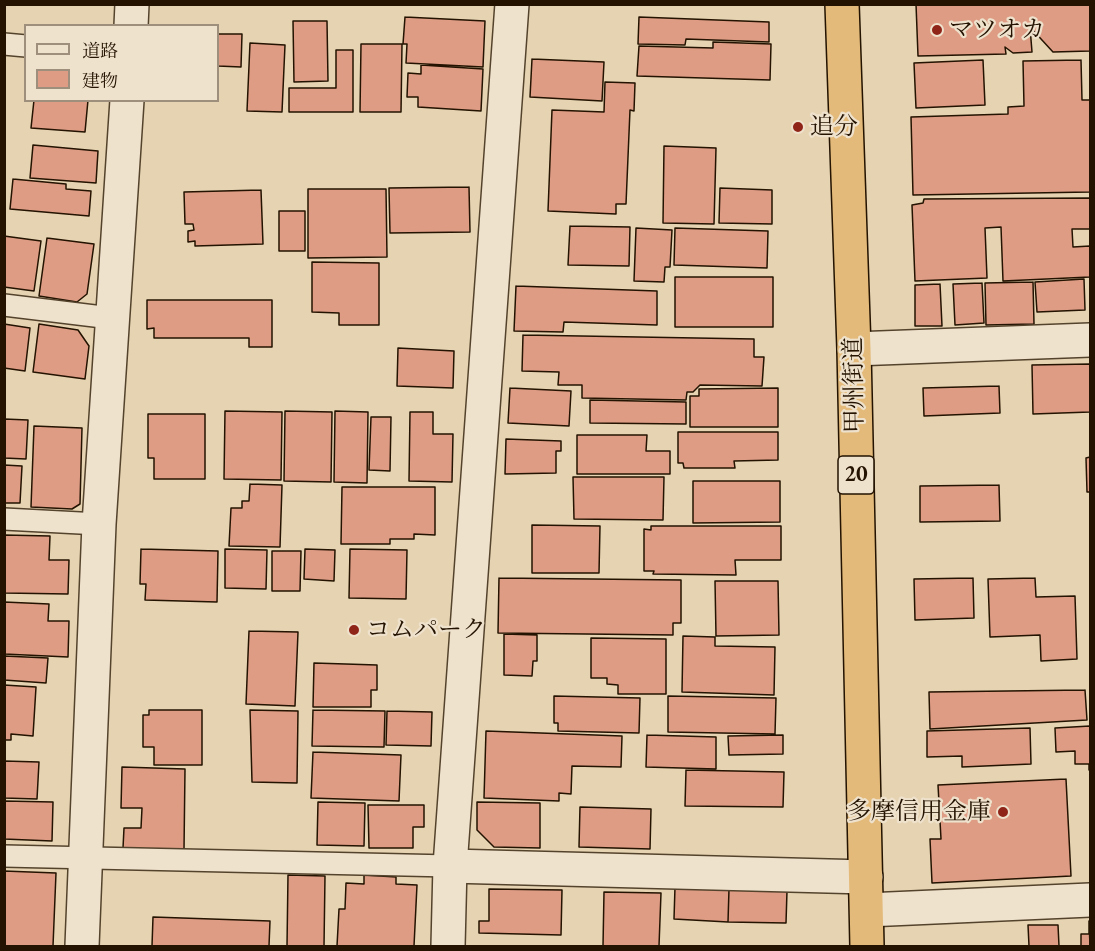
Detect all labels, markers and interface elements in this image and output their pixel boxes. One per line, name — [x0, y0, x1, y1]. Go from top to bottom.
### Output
place label: マツオカ — [949, 16, 1045, 44]
marker: マツオカ — [930, 23, 944, 37]
legend — [24, 24, 219, 102]
text: 道路 — [82, 39, 118, 62]
text: 建物 — [82, 69, 118, 92]
place label: 追分 — [810, 113, 858, 141]
marker: 追分 — [791, 120, 805, 134]
street label: 甲州街道 — [840, 337, 870, 433]
road number: 20 — [838, 456, 874, 494]
place label: コムパーク — [366, 616, 486, 644]
marker: コムパーク — [347, 623, 361, 637]
place label: 多摩信用金庫 — [847, 798, 991, 826]
marker: 多摩信用金庫 — [996, 805, 1010, 819]

